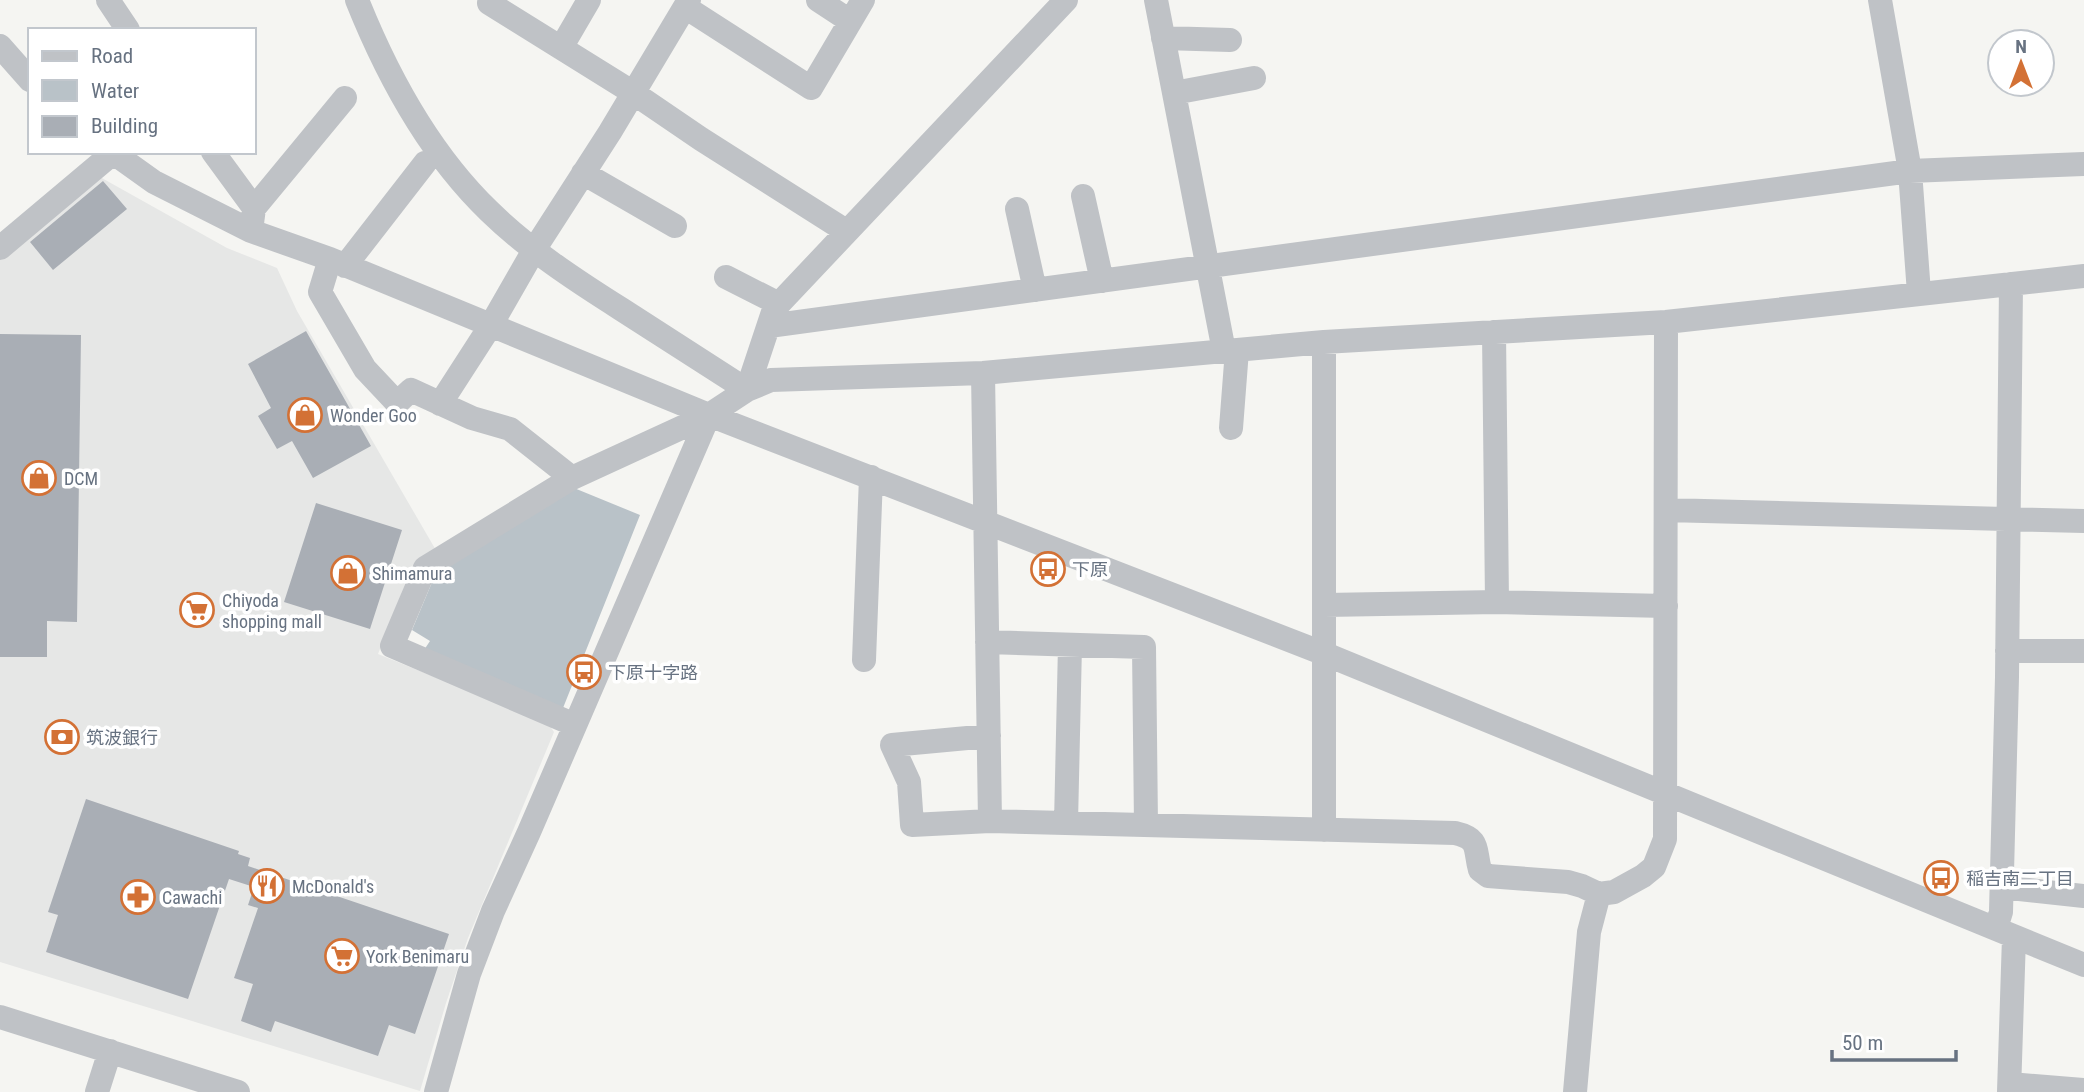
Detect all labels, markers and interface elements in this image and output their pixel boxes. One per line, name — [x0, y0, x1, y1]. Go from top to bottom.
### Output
legend — [28, 28, 256, 154]
north arrow — [1986, 28, 2056, 98]
text: N — [2015, 35, 2027, 58]
text: Road — [91, 44, 133, 68]
text: Water — [91, 79, 139, 103]
text: Building — [91, 114, 158, 138]
shop icon: Wonder Goo — [286, 396, 324, 434]
place label: Wonder Goo — [330, 405, 417, 426]
shop icon: DCM — [20, 459, 58, 497]
place label: DCM — [64, 468, 98, 489]
bus stop icon: 下原 — [1029, 550, 1067, 588]
shop icon: Shimamura — [329, 554, 367, 592]
place label: 下原 — [1072, 559, 1108, 580]
place label: Shimamura — [372, 563, 452, 584]
place label: Chiyoda shopping mall — [222, 590, 322, 632]
supermarket icon: Chiyoda shopping mall — [178, 591, 216, 629]
bus stop icon: 下原十字路 — [565, 653, 603, 691]
place label: 下原十字路 — [608, 662, 698, 683]
bank icon: 筑波銀行 — [43, 718, 81, 756]
place label: 筑波銀行 — [86, 727, 158, 748]
bus stop icon: 稲吉南二丁目 — [1922, 859, 1960, 897]
restaurant icon: McDonald's — [248, 867, 286, 905]
place label: 稲吉南二丁目 — [1966, 868, 2074, 889]
place label: McDonald's — [292, 876, 374, 897]
pharmacy icon: Cawachi — [119, 878, 157, 916]
place label: Cawachi — [162, 887, 222, 908]
supermarket icon: York Benimaru — [323, 937, 361, 975]
place label: York Benimaru — [366, 946, 469, 967]
scale bar — [1832, 1018, 1956, 1062]
text: 50 m — [1842, 1031, 1883, 1055]

